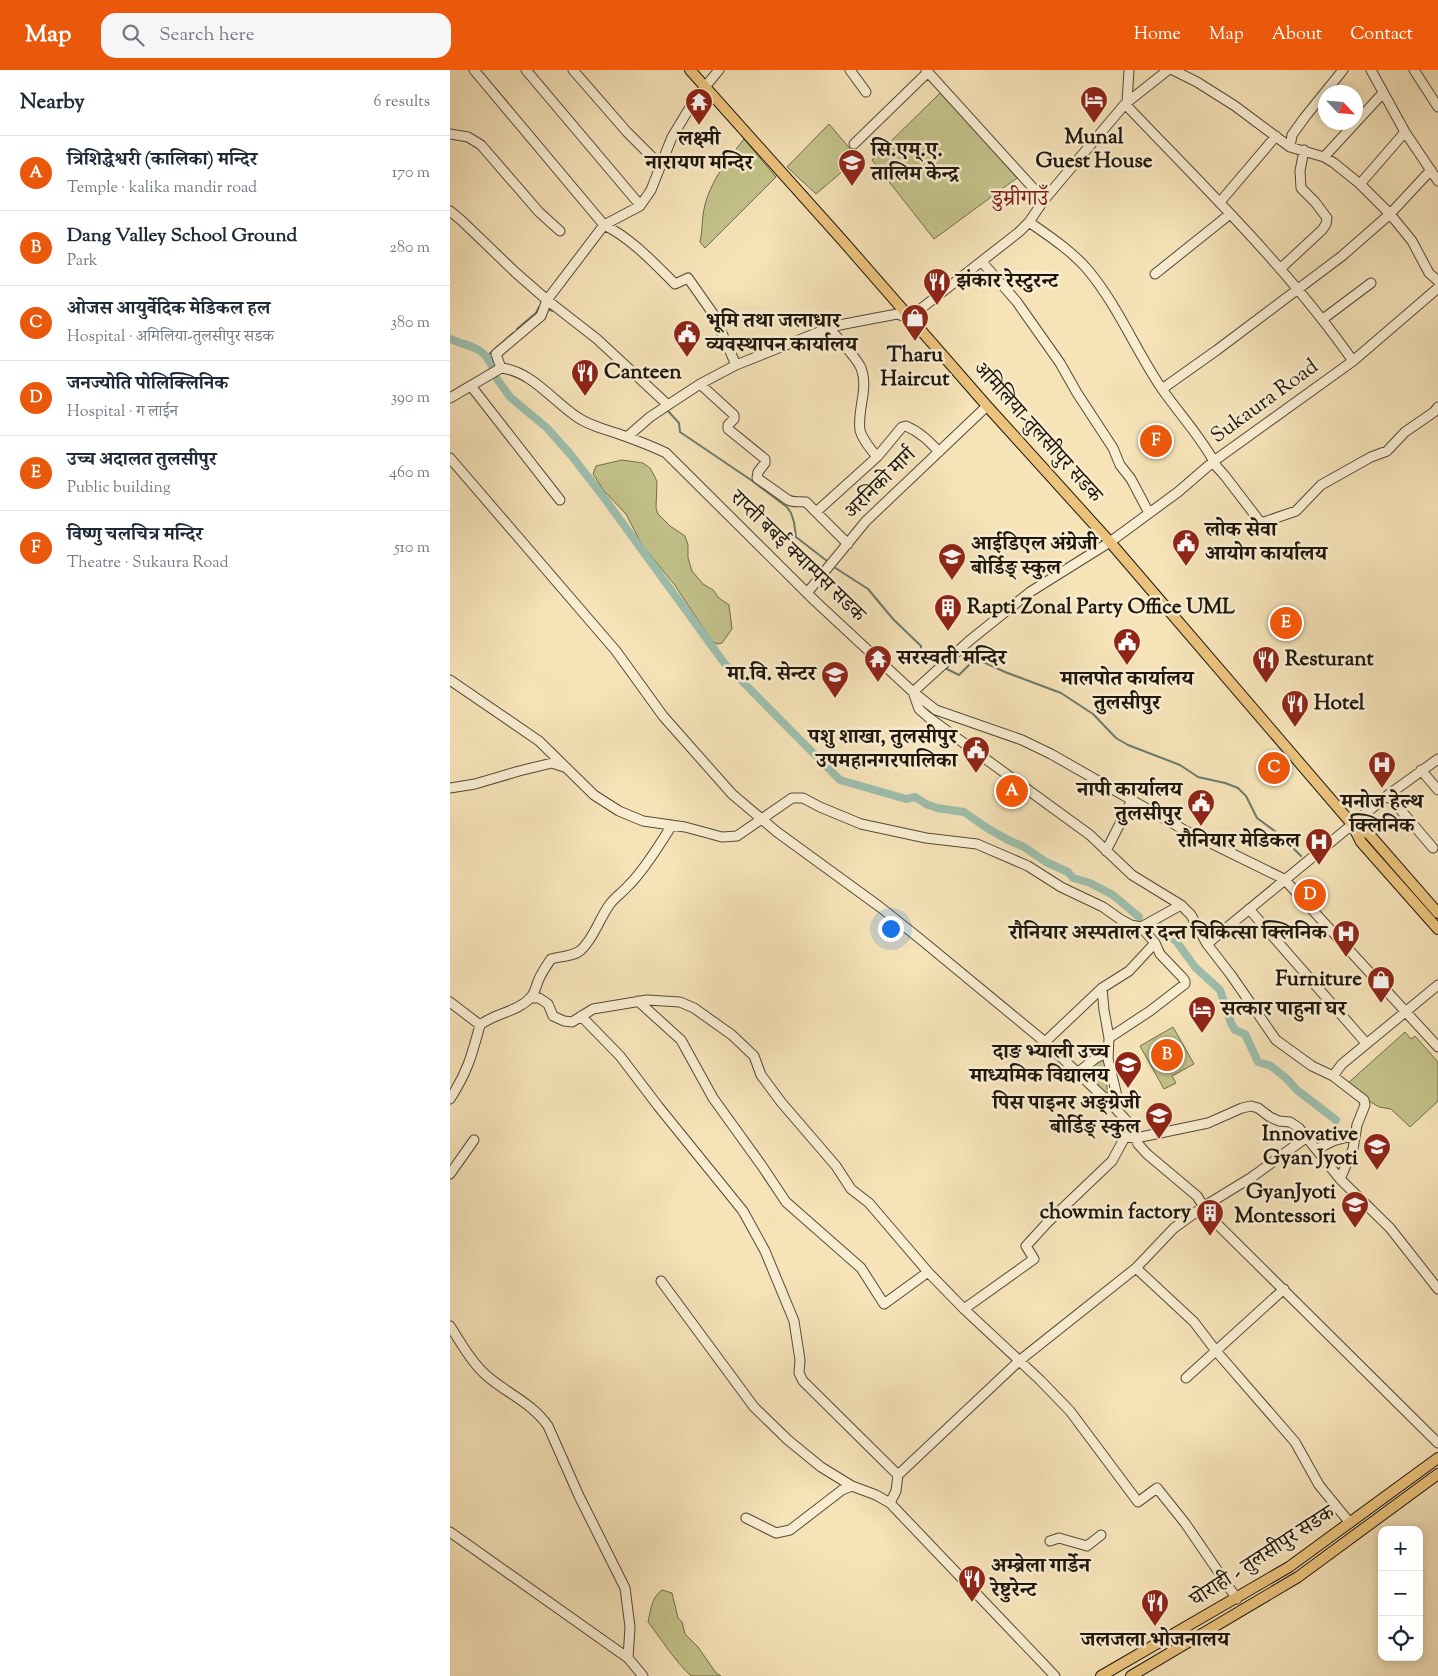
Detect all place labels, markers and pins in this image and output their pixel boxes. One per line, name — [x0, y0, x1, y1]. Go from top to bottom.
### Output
hotel icon: Munal Guest House — [1079, 85, 1109, 124]
temple icon: लक्ष्मी नारायण मन्दिर — [684, 87, 714, 126]
place label: Munal Guest House — [1035, 123, 1153, 177]
place label: लक्ष्मी नारायण मन्दिर — [643, 125, 754, 179]
place label: सि.एम्.ए. तालिम केन्द्र — [869, 136, 960, 190]
school or university icon: सि.एम्.ए. तालिम केन्द्र — [837, 148, 867, 187]
restaurant icon: झंकार रेस्टुरन्ट — [922, 267, 952, 306]
place label: झंकार रेस्टुरन्ट — [954, 267, 1060, 297]
shop icon: Tharu Haircut — [900, 303, 930, 342]
place label: भूमि तथा जलाधार व्यवस्थापन कार्यालय — [704, 307, 859, 361]
public building icon: भूमि तथा जलाधार व्यवस्थापन कार्यालय — [672, 319, 702, 358]
place label: Tharu Haircut — [881, 341, 950, 395]
restaurant icon: Canteen — [570, 358, 600, 397]
place label: Canteen — [604, 358, 682, 388]
pin: F — [1140, 422, 1172, 460]
place label: लोक सेवा आयोग कार्यालय — [1203, 516, 1329, 570]
public building icon: लोक सेवा आयोग कार्यालय — [1171, 528, 1201, 567]
place label: आईडिएल अंग्रेजी बोर्डिङ् स्कुल — [969, 530, 1099, 584]
school or university icon: आईडिएल अंग्रेजी बोर्डिङ् स्कुल — [937, 542, 967, 581]
building icon: Rapti Zonal Party Office UML — [933, 593, 963, 632]
place label: Rapti Zonal Party Office UML — [967, 593, 1235, 623]
pin: E — [1270, 604, 1302, 642]
public building icon: मालपोत कार्यालय तुलसीपुर — [1112, 627, 1142, 666]
temple icon: सरस्वती मन्दिर — [863, 644, 893, 683]
place label: सरस्वती मन्दिर — [895, 644, 1007, 674]
restaurant icon: Resturant — [1251, 645, 1281, 684]
place label: Resturant — [1285, 645, 1375, 675]
place label: मा.वि. सेन्टर — [725, 660, 817, 690]
school or university icon: मा.वि. सेन्टर — [820, 660, 850, 699]
place label: मालपोत कार्यालय तुलसीपुर — [1059, 665, 1195, 719]
restaurant icon: Hotel — [1280, 689, 1310, 728]
place label: Hotel — [1314, 689, 1365, 719]
place label: पशु शाखा, तुलसीपुर उपमहानगरपालिका — [806, 723, 958, 777]
public building icon: पशु शाखा, तुलसीपुर उपमहानगरपालिका — [961, 735, 991, 774]
pin: C — [1258, 749, 1290, 787]
hospital icon: मनोज हेल्थ क्लिनिक — [1367, 750, 1397, 789]
pin: A — [996, 772, 1028, 810]
place label: नापी कार्यालय तुलसीपुर — [1075, 776, 1183, 830]
public building icon: नापी कार्यालय तुलसीपुर — [1186, 788, 1216, 827]
place label: मनोज हेल्थ क्लिनिक — [1339, 788, 1425, 842]
place label: रौनियार मेडिकल — [1176, 827, 1302, 857]
hospital icon: रौनियार मेडिकल — [1304, 827, 1334, 866]
pin: D — [1294, 876, 1326, 914]
place label: रौनियार अस्पताल र दन्त चिकित्सा क्लिनिक — [1007, 919, 1328, 949]
hospital icon: रौनियार अस्पताल र दन्त चिकित्सा क्लिनिक — [1331, 919, 1361, 958]
place label: Furniture — [1276, 965, 1362, 995]
shop icon: Furniture — [1366, 965, 1396, 1004]
hotel icon: सत्कार पाहुना घर — [1187, 995, 1217, 1034]
place label: सत्कार पाहुना घर — [1219, 995, 1347, 1025]
pin: B — [1151, 1036, 1183, 1074]
place label: दाङ भ्याली उच्च माध्यमिक विद्यालय — [968, 1038, 1111, 1092]
school or university icon: दाङ भ्याली उच्च माध्यमिक विद्यालय — [1113, 1050, 1143, 1089]
place label: पिस पाइनर अङ्‍ग्रेजी बोर्डिङ् स्कुल — [990, 1089, 1142, 1143]
school or university icon: पिस पाइनर अङ्‍ग्रेजी बोर्डिङ् स्कुल — [1144, 1101, 1174, 1140]
place label: Innovative Gyan Jyoti — [1262, 1120, 1358, 1174]
school or university icon: Innovative Gyan Jyoti — [1362, 1132, 1392, 1171]
place label: GyanJyoti Montessori — [1235, 1178, 1336, 1232]
school or university icon: GyanJyoti Montessori — [1340, 1190, 1370, 1229]
place label: chowmin factory — [1040, 1198, 1192, 1228]
building icon: chowmin factory — [1195, 1198, 1225, 1237]
place label: अम्ब्रेला गार्डेन रेष्टुरेन्ट — [988, 1552, 1092, 1606]
restaurant icon: अम्ब्रेला गार्डेन रेष्टुरेन्ट — [957, 1564, 987, 1603]
restaurant icon: जलजला भोजनालय — [1140, 1588, 1170, 1627]
place label: जलजला भोजनालय — [1079, 1626, 1231, 1656]

